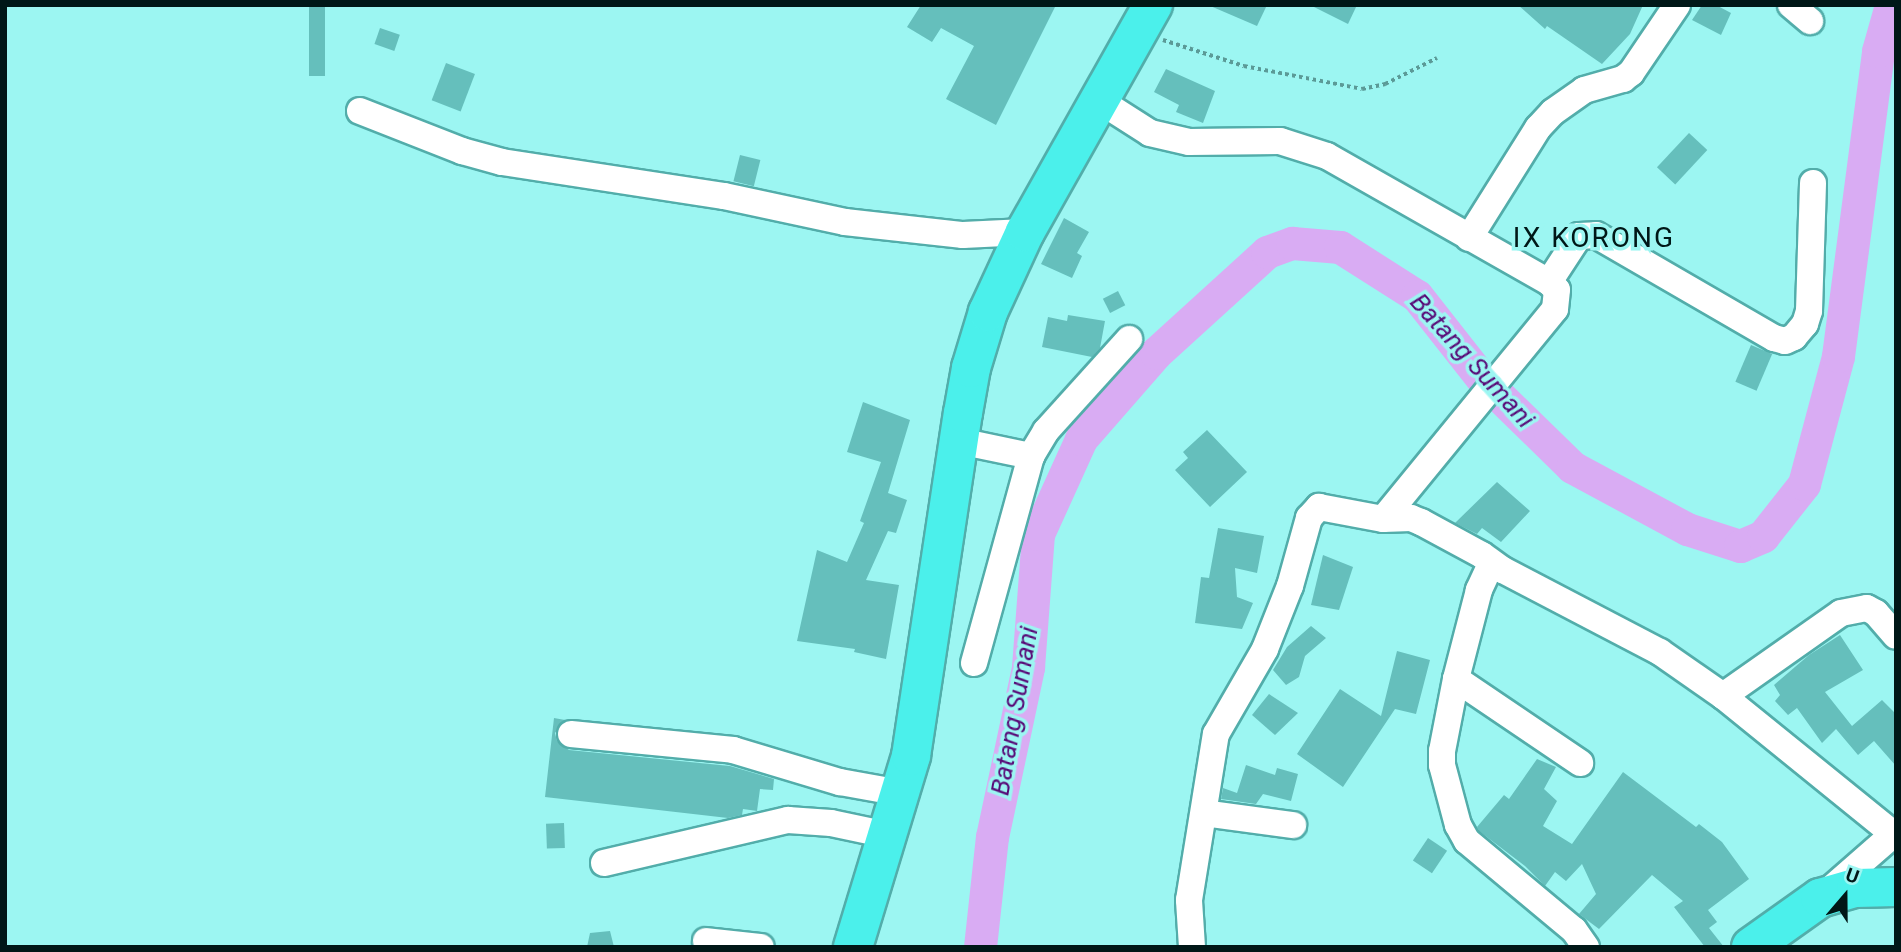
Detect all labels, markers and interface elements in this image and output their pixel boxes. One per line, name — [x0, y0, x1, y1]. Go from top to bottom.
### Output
district label: IX KORONG — [1514, 221, 1674, 255]
water label: Batang Sumani — [1403, 287, 1541, 435]
water label: Batang Sumani — [985, 624, 1045, 798]
north arrow — [1810, 861, 1880, 931]
text: U — [1843, 863, 1862, 889]

